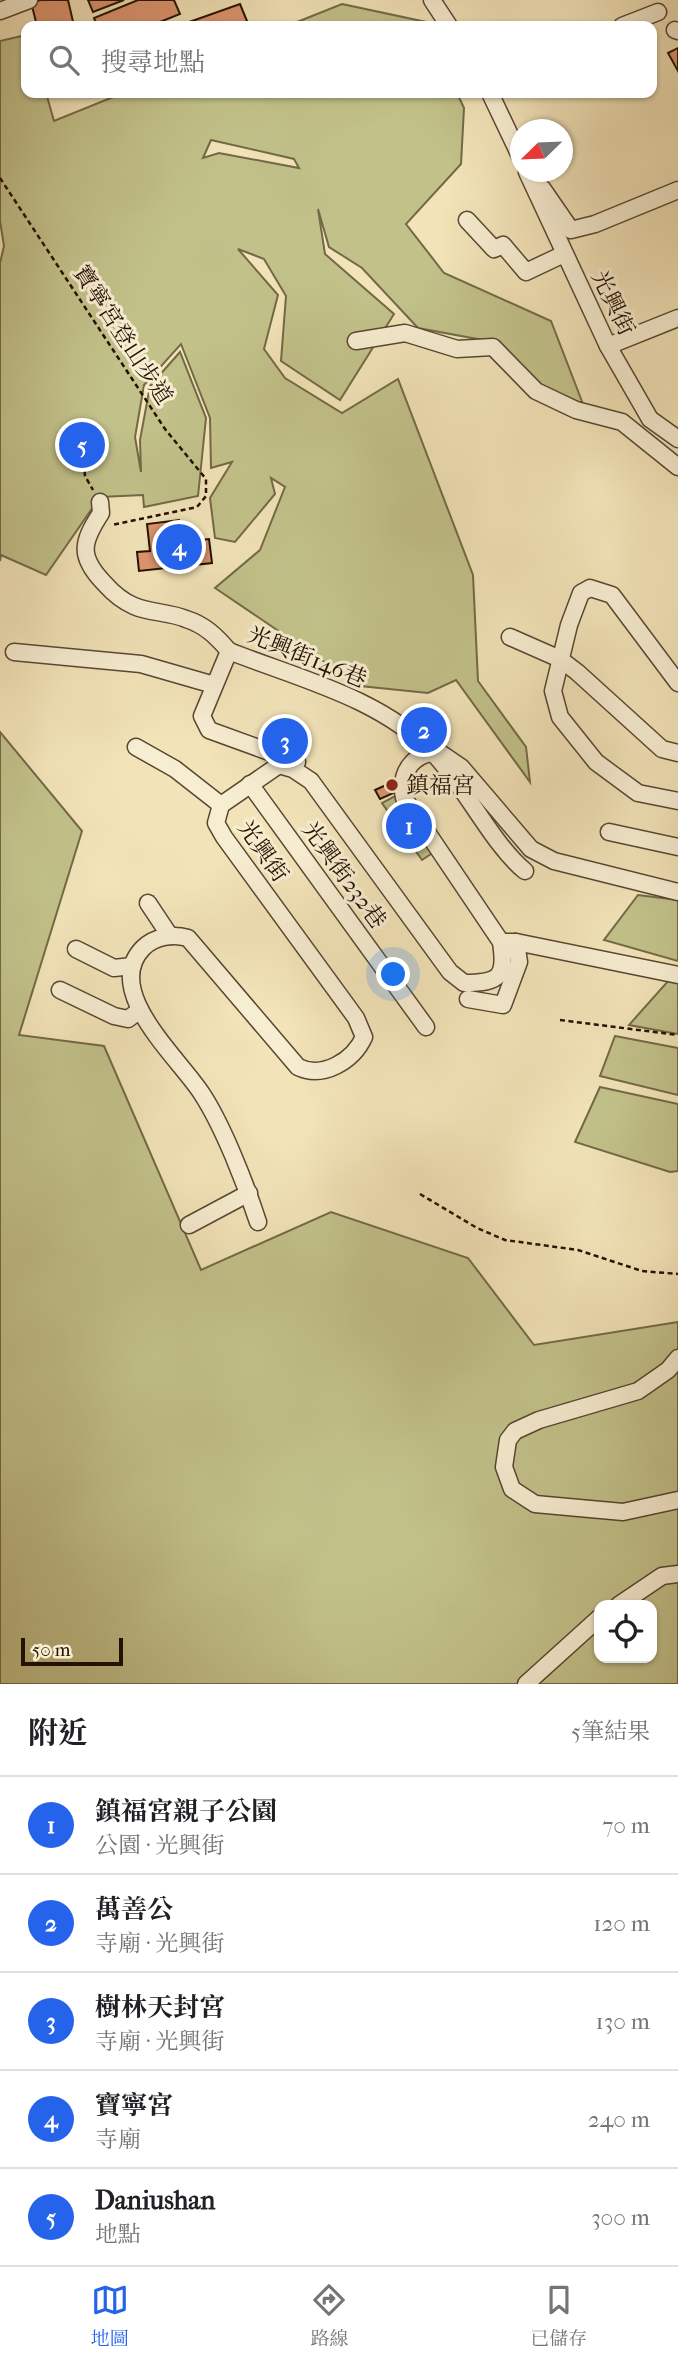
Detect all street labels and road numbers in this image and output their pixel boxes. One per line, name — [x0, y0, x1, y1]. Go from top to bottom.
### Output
street label: 寶寧宮登山步道 — [68, 260, 178, 410]
street label: 光興街 — [586, 266, 640, 340]
street label: 光興街146巷 — [243, 621, 371, 693]
street label: 光興街 — [232, 815, 294, 887]
street label: 光興街232巷 — [296, 816, 392, 934]

